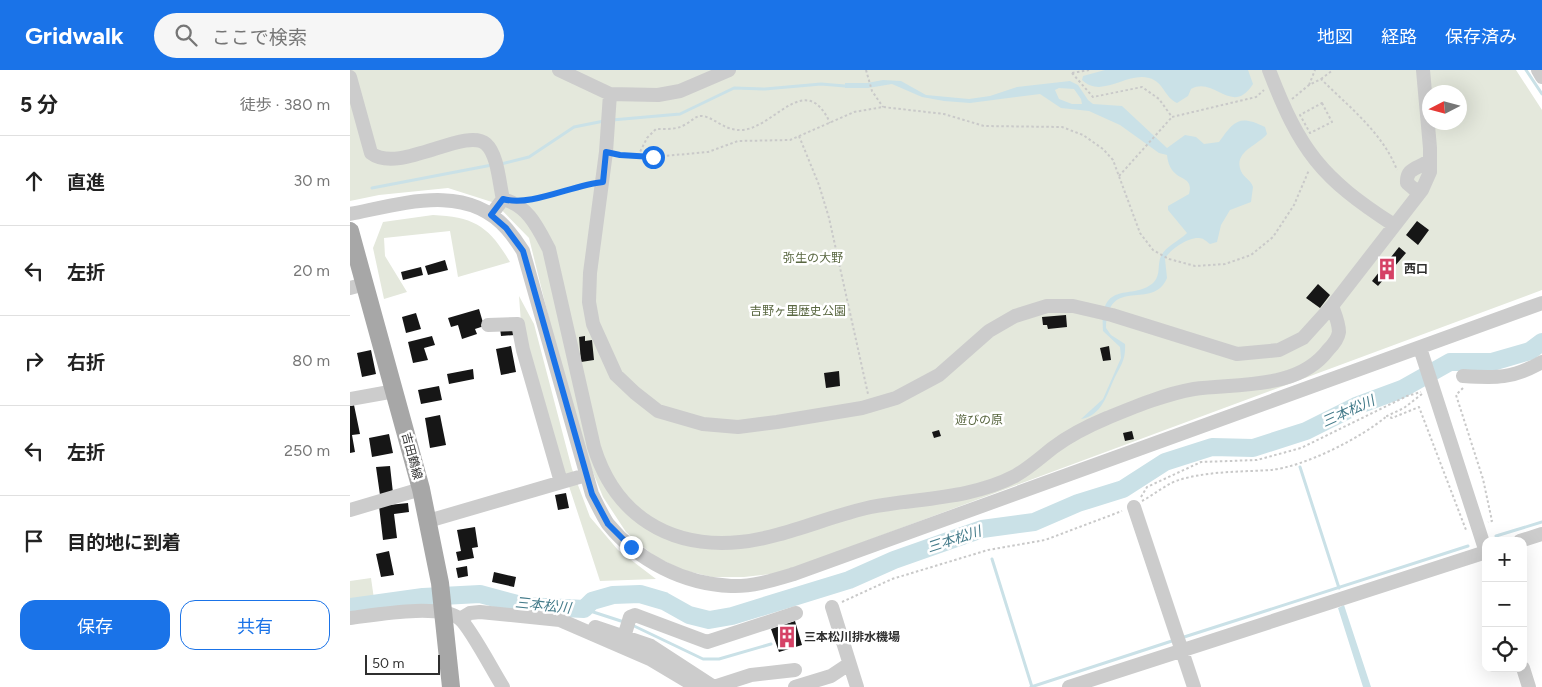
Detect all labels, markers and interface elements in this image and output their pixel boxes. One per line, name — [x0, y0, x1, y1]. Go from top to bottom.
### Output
search box — [154, 13, 504, 58]
text: Gridwalk — [25, 21, 124, 50]
icon: search — [172, 21, 200, 49]
text: ここで検索 — [212, 26, 307, 49]
text: 地図 — [1317, 26, 1353, 48]
text: 経路 — [1381, 26, 1417, 48]
text: 保存済み — [1445, 26, 1517, 48]
north arrow — [1422, 85, 1467, 130]
text: 5 分 — [20, 92, 58, 117]
text: 徒歩 · 380 m — [240, 95, 330, 114]
route start — [642, 146, 665, 169]
icon: ahead — [20, 167, 48, 195]
text: 直進 — [67, 171, 105, 194]
text: 30 m — [293, 171, 330, 190]
park label: 弥生の大野 — [783, 251, 843, 265]
building icon: 西口 — [1374, 256, 1400, 282]
icon: left — [20, 257, 48, 285]
text: 左折 — [67, 261, 105, 284]
text: 20 m — [293, 261, 330, 280]
place label: 西口 — [1404, 262, 1428, 276]
park label: 吉野ヶ里歴史公園 — [750, 304, 846, 318]
icon: right — [20, 347, 48, 375]
text: 右折 — [67, 351, 105, 374]
text: 80 m — [292, 351, 330, 370]
water label: 三本松川 — [1319, 391, 1379, 431]
park label: 遊びの原 — [955, 413, 1003, 427]
street label: 吉田鶴線 — [399, 431, 425, 481]
icon: left — [20, 437, 48, 465]
text: 左折 — [67, 441, 105, 464]
text: 250 m — [284, 441, 330, 460]
water label: 三本松川 — [925, 522, 985, 556]
icon: arrive — [20, 527, 48, 555]
text: 目的地に到着 — [67, 531, 181, 554]
route end — [620, 536, 643, 559]
map controls — [1482, 537, 1527, 672]
button: + — [1482, 537, 1527, 582]
button: − — [1482, 582, 1527, 627]
water label: 三本松川 — [514, 594, 574, 617]
button: 保存 — [20, 600, 170, 650]
button: 共有 — [180, 600, 330, 650]
building icon: 三本松川排水機場 — [774, 624, 800, 650]
button: locate — [1482, 627, 1527, 672]
place label: 三本松川排水機場 — [804, 630, 900, 644]
scale bar — [365, 652, 440, 675]
text: 50 m — [372, 655, 404, 672]

